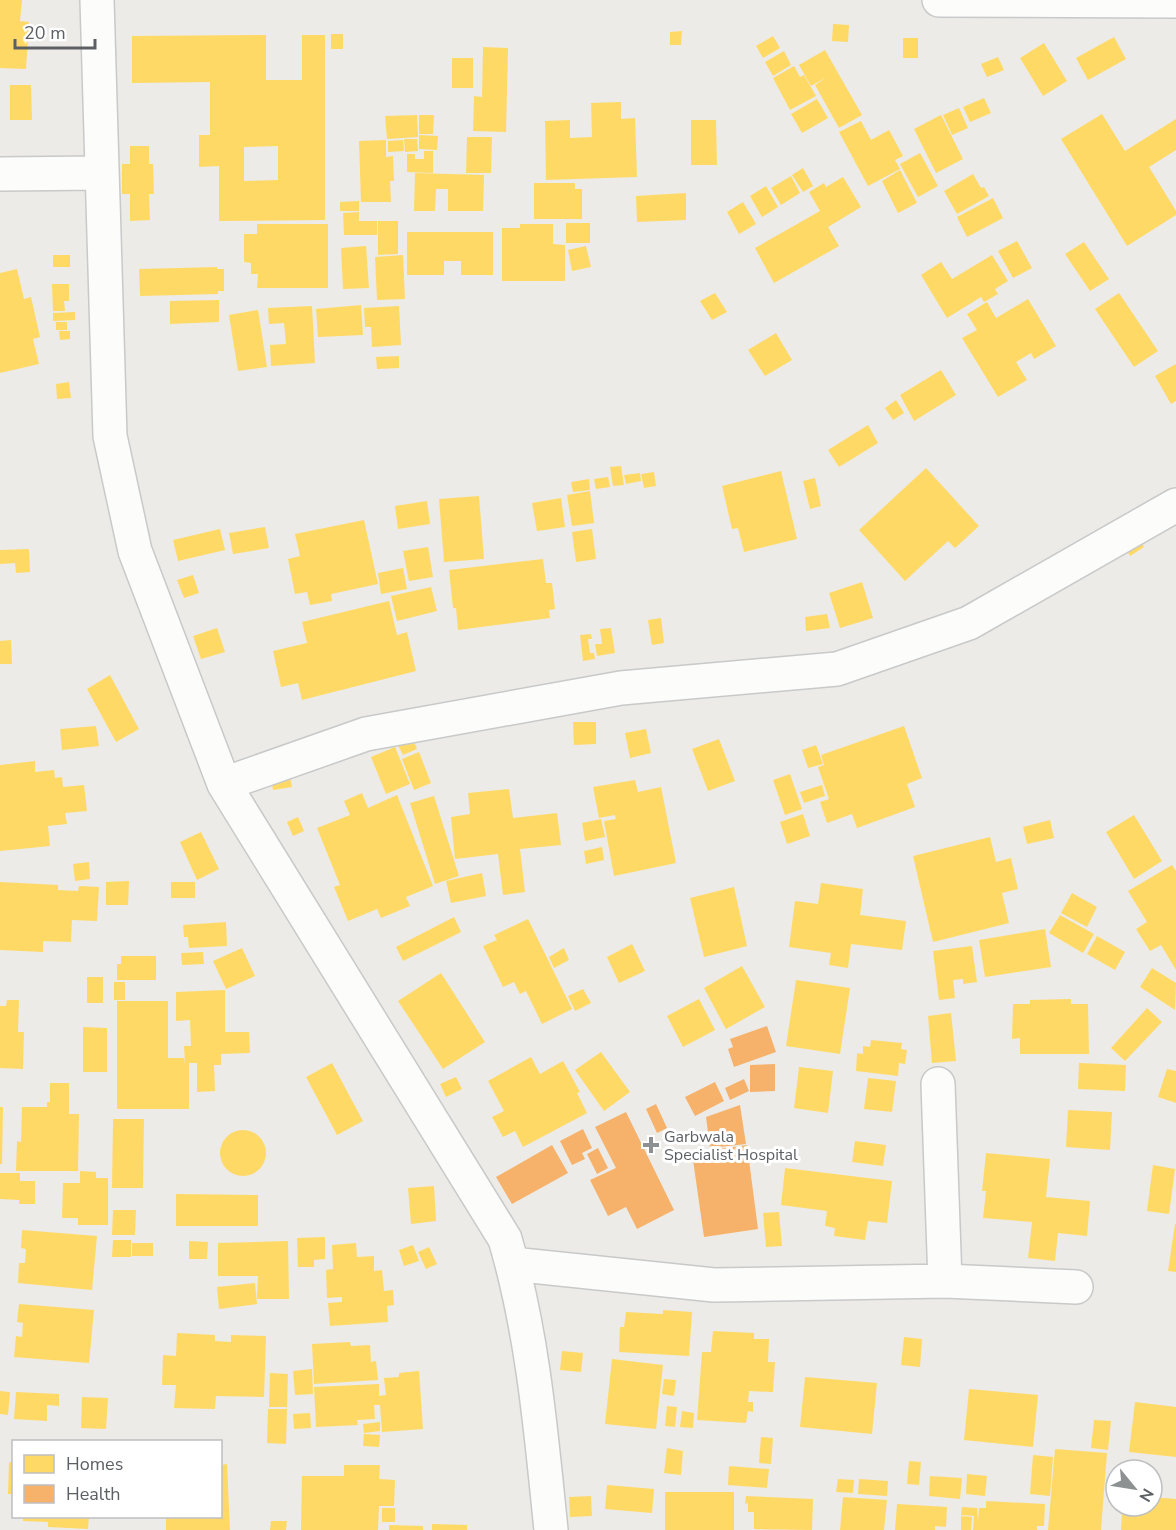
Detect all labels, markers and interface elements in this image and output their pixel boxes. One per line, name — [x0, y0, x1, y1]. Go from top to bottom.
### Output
scale bar — [15, 12, 94, 50]
text: 20 m — [24, 21, 66, 45]
place label: Garbwala Specialist Hospital — [664, 1126, 798, 1166]
marker: Garbwala Specialist Hospital — [642, 1136, 660, 1154]
legend — [12, 1440, 222, 1518]
text: Homes — [66, 1452, 123, 1476]
north arrow — [1104, 1458, 1164, 1518]
text: Health — [66, 1482, 121, 1506]
text: N — [1134, 1484, 1159, 1506]

